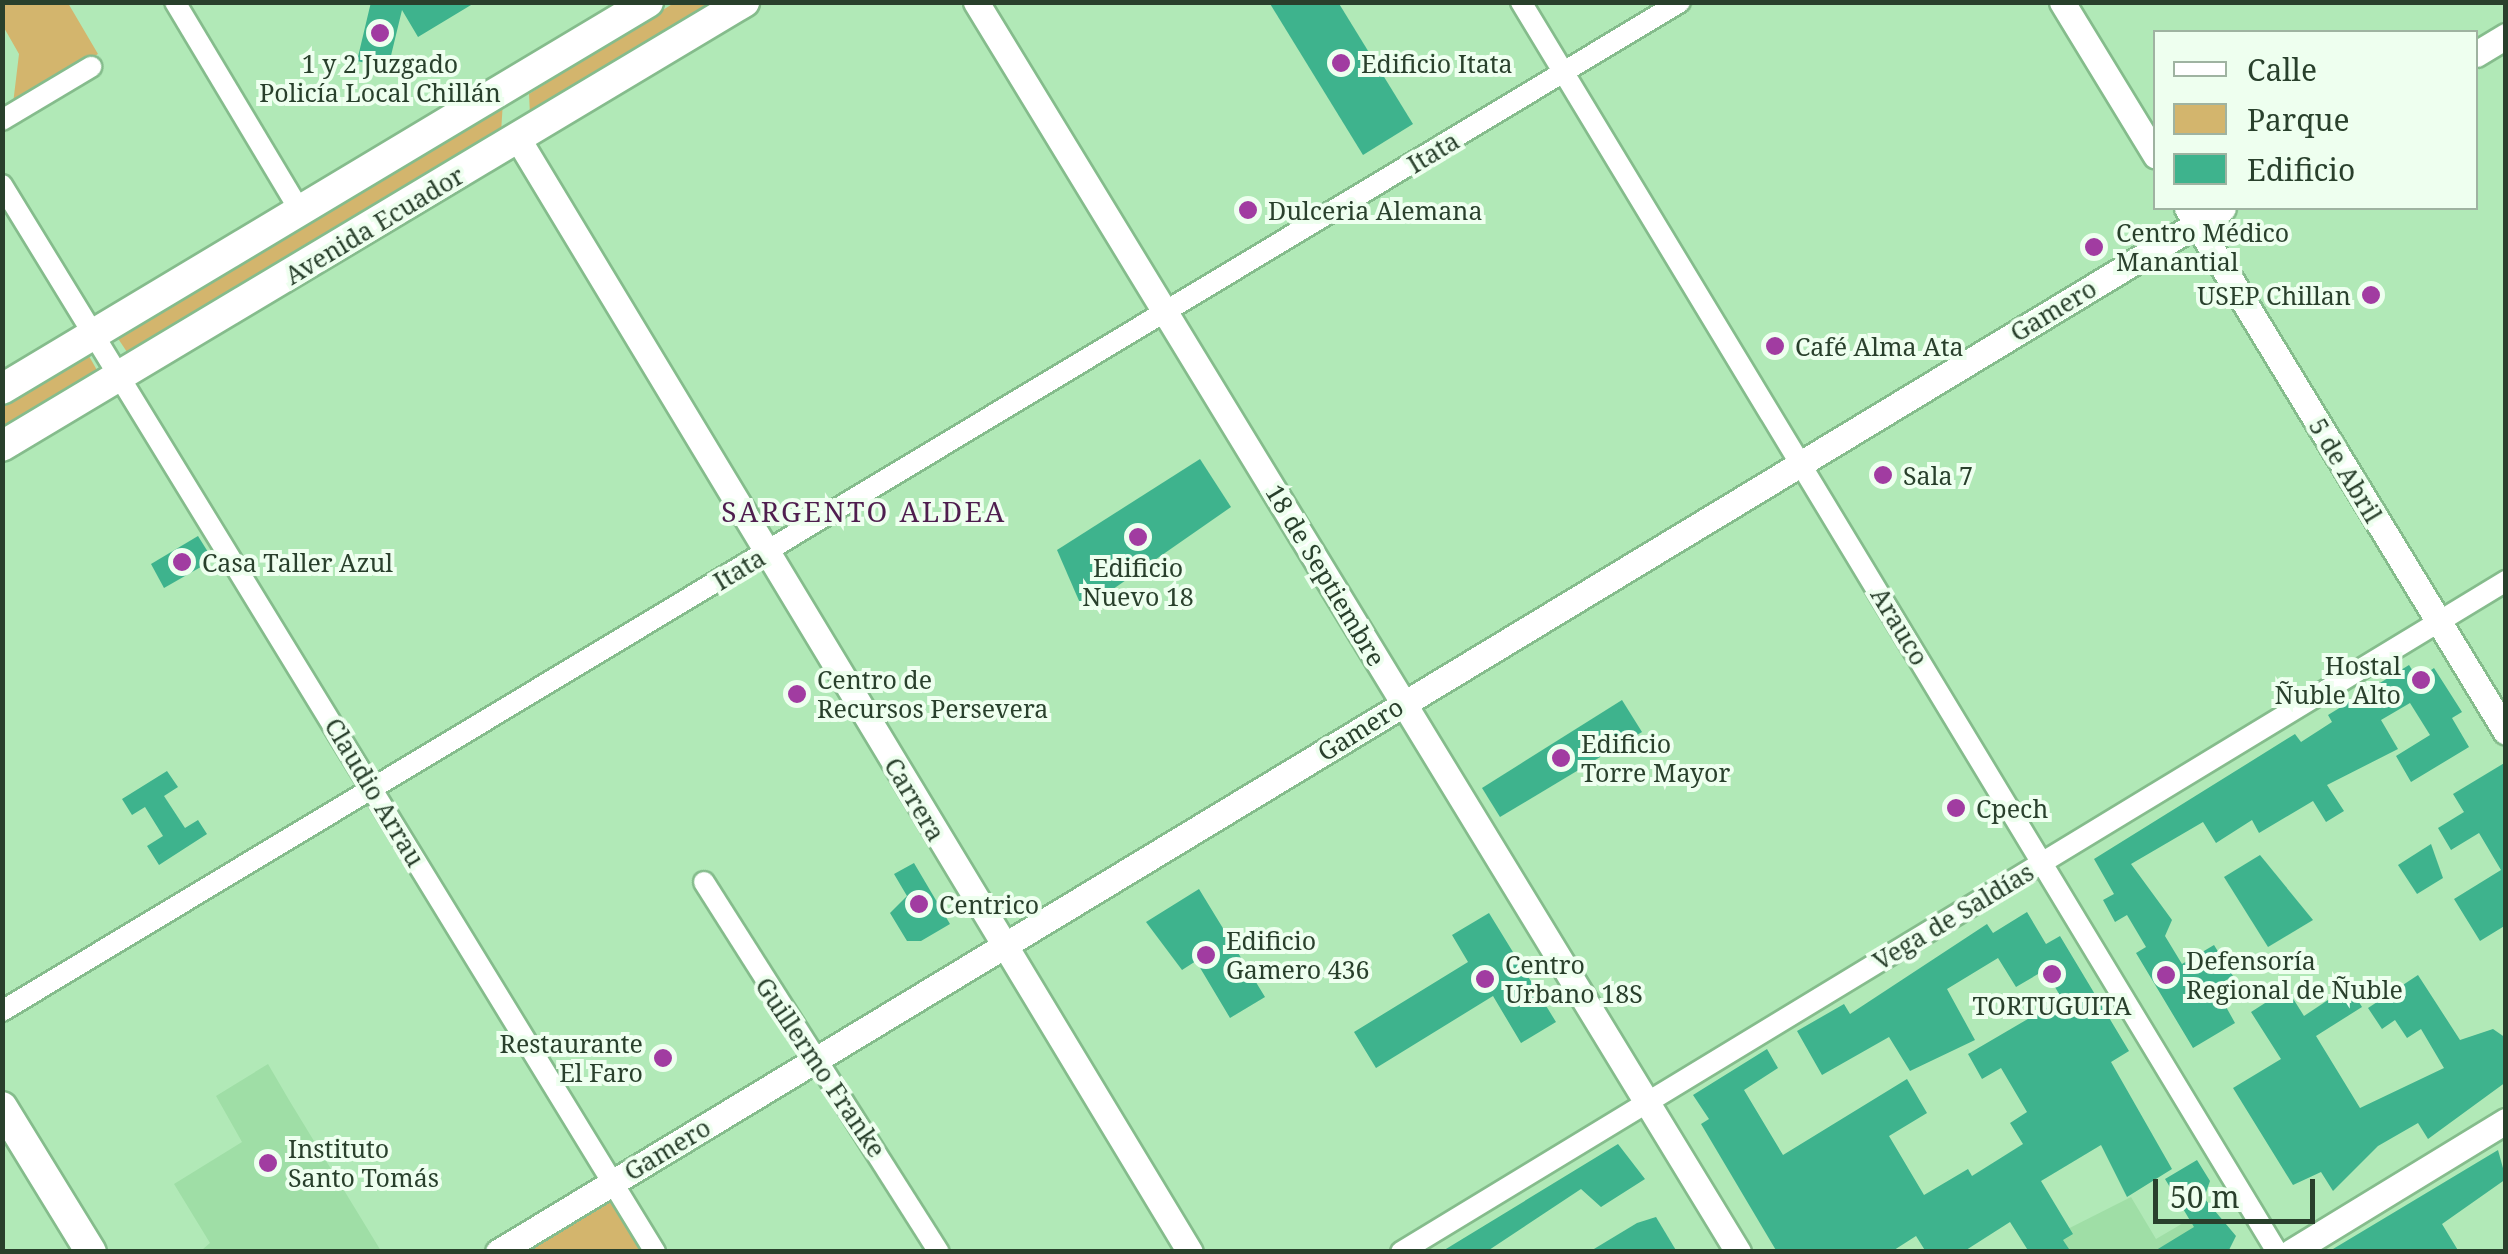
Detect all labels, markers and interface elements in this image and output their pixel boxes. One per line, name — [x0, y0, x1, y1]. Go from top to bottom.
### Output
marker: 1 y 2 Juzgado Policía Local Chillán — [369, 22, 391, 44]
legend — [2153, 30, 2478, 210]
place label: Edificio Itata — [1361, 48, 1513, 78]
place label: 1 y 2 Juzgado Policía Local Chillán — [259, 49, 501, 108]
text: Calle — [2247, 49, 2317, 90]
marker: Edificio Itata — [1330, 52, 1352, 74]
text: Parque — [2247, 99, 2350, 140]
street label: Itata — [1402, 125, 1464, 179]
text: Edificio — [2247, 149, 2355, 190]
street label: Avenida Ecuador — [279, 160, 469, 290]
place label: Dulceria Alemana — [1268, 195, 1482, 225]
marker: Dulceria Alemana — [1237, 199, 1259, 221]
place label: Centro Médico Manantial — [2116, 218, 2289, 277]
marker: Centro Médico Manantial — [2081, 234, 2107, 260]
street label: Gamero — [2005, 273, 2101, 347]
place label: USEP Chillan — [2197, 280, 2351, 310]
marker: USEP Chillan — [2360, 284, 2382, 306]
place label: Café Alma Ata — [1795, 331, 1964, 361]
marker: Café Alma Ata — [1764, 335, 1786, 357]
street label: 5 de Abril — [2303, 412, 2389, 528]
place label: Sala 7 — [1903, 460, 1973, 490]
marker: Sala 7 — [1872, 464, 1894, 486]
street label: 18 de Septiembre — [1260, 479, 1392, 671]
district label: SARGENTO ALDEA — [721, 494, 1007, 528]
marker: Edificio Nuevo 18 — [1127, 526, 1149, 548]
street label: Itata — [708, 542, 770, 596]
place label: Casa Taller Azul — [202, 547, 393, 577]
marker: Casa Taller Azul — [171, 551, 193, 573]
place label: Edificio Nuevo 18 — [1082, 553, 1194, 612]
street label: Arauco — [1865, 582, 1935, 670]
place label: Hostal Ñuble Alto — [2274, 651, 2401, 710]
place label: Centro de Recursos Persevera — [817, 665, 1048, 724]
marker: Hostal Ñuble Alto — [2410, 669, 2432, 691]
marker: Centro de Recursos Persevera — [786, 683, 808, 705]
street label: Gamero — [1312, 691, 1408, 767]
street label: Claudio Arrau — [319, 712, 431, 872]
place label: Edificio Torre Mayor — [1581, 729, 1730, 788]
marker: Edificio Torre Mayor — [1550, 747, 1572, 769]
street label: Carrera — [879, 752, 951, 846]
place label: Cpech — [1976, 793, 2048, 823]
marker: Cpech — [1945, 797, 1967, 819]
street label: Vega de Saldías — [1867, 856, 2039, 976]
place label: Centrico — [939, 889, 1039, 919]
marker: Centrico — [908, 893, 930, 915]
place label: Edificio Gamero 436 — [1226, 926, 1370, 985]
marker: Edificio Gamero 436 — [1195, 944, 1217, 966]
place label: Defensoría Regional de Ñuble — [2186, 946, 2403, 1005]
place label: Centro Urbano 18S — [1505, 950, 1643, 1009]
marker: TORTUGUITA — [2041, 963, 2063, 985]
marker: Defensoría Regional de Ñuble — [2155, 964, 2177, 986]
marker: Centro Urbano 18S — [1474, 968, 1496, 990]
street label: Guillermo Franke — [750, 971, 892, 1163]
place label: TORTUGUITA — [1973, 990, 2131, 1020]
place label: Restaurante El Faro — [500, 1029, 643, 1088]
marker: Restaurante El Faro — [652, 1047, 674, 1069]
street label: Gamero — [619, 1112, 715, 1186]
place label: Instituto Santo Tomás — [288, 1134, 439, 1193]
marker: Instituto Santo Tomás — [257, 1152, 279, 1174]
scale bar — [2158, 1159, 2320, 1221]
text: 50 m — [2170, 1176, 2240, 1217]

